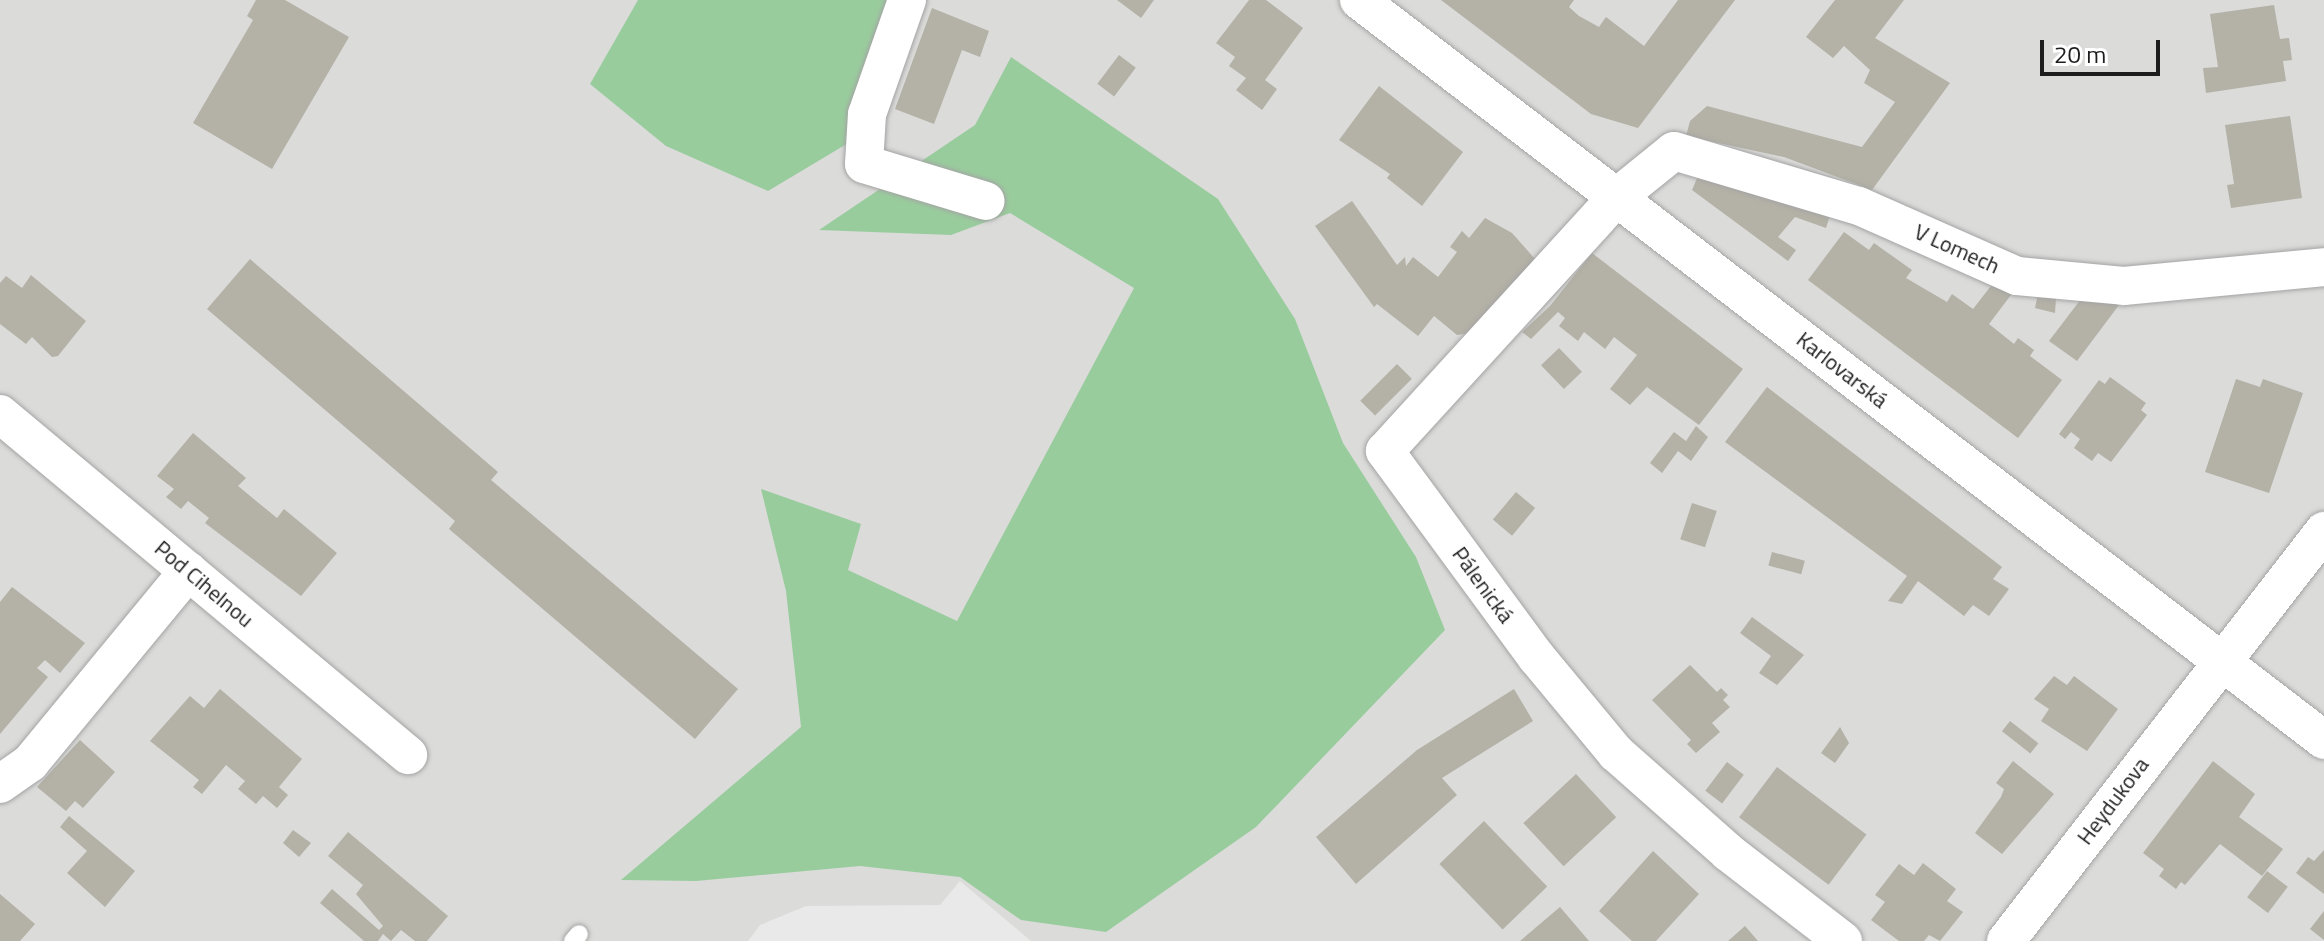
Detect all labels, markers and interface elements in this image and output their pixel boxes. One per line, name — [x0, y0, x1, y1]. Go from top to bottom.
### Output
scale bar — [2044, 24, 2164, 74]
text: 20 m — [2054, 36, 2106, 72]
street label: V Lomech — [1910, 219, 2004, 279]
street label: Karlovarská — [1791, 326, 1893, 414]
street label: Pod Cihelnou — [149, 535, 259, 633]
street label: Pálenická — [1446, 542, 1520, 628]
street label: Heydukova — [2072, 752, 2154, 850]

